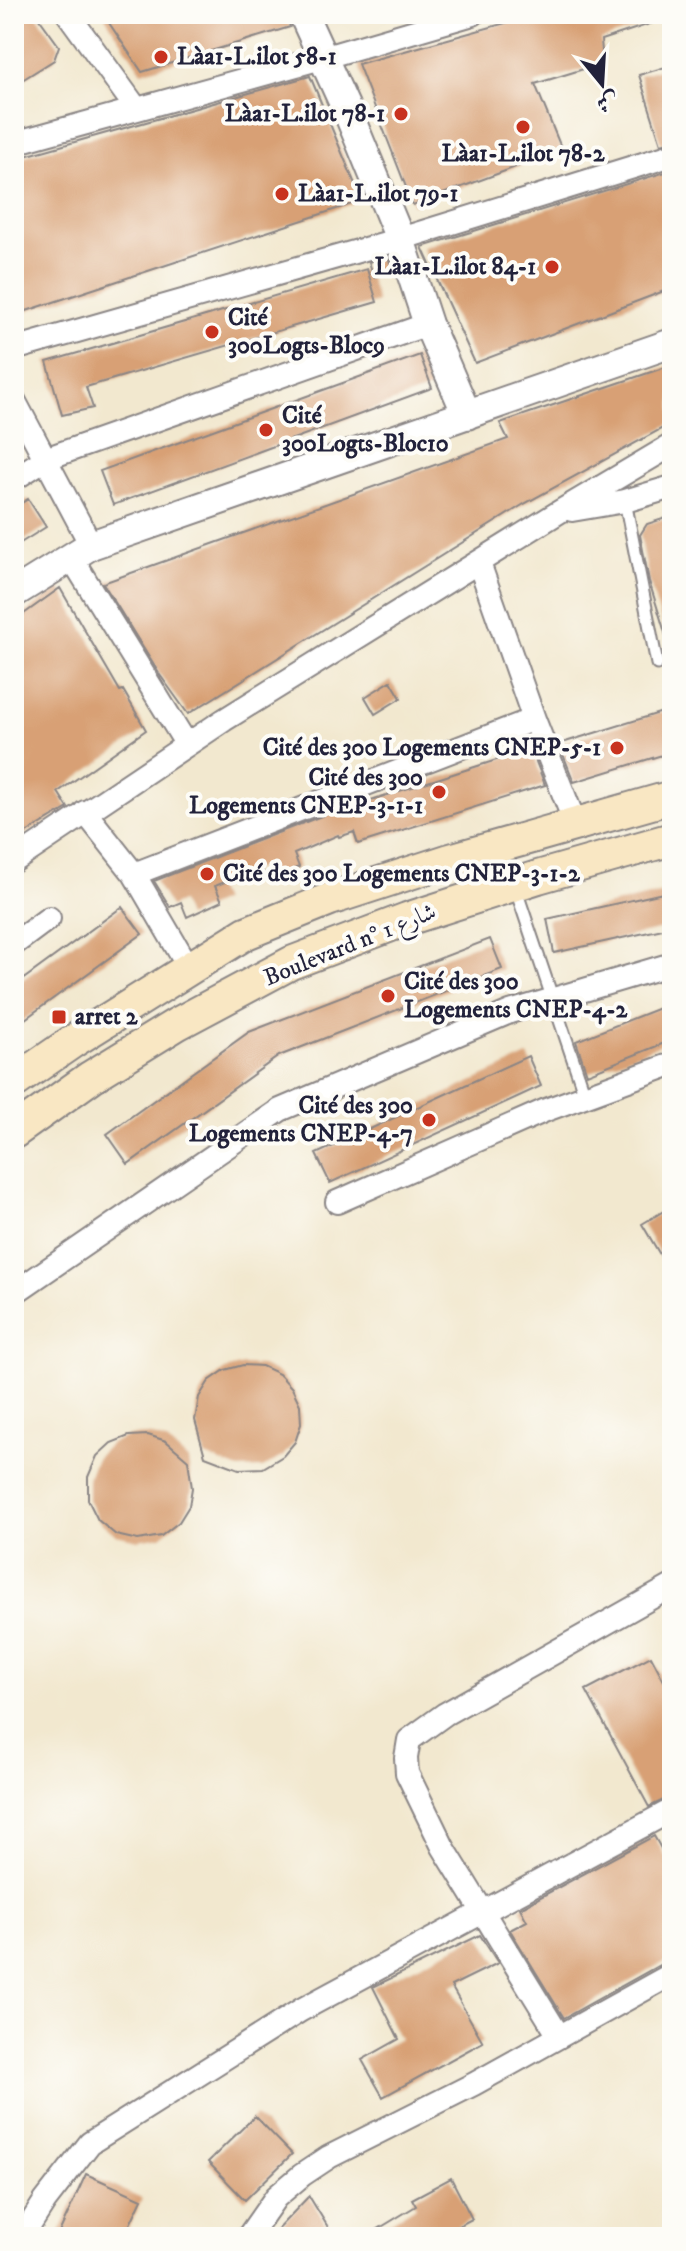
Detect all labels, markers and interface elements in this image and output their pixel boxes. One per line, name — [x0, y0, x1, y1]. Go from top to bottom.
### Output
place label: Làa1-L.ilot 58-1 — [177, 42, 337, 72]
north arrow — [562, 44, 642, 124]
marker: Làa1-L.ilot 58-1 — [152, 48, 170, 66]
text: ش — [593, 85, 622, 118]
place label: Làa1-L.ilot 78-1 — [225, 99, 385, 129]
marker: Làa1-L.ilot 78-1 — [392, 105, 410, 123]
marker: Làa1-L.ilot 78-2 — [514, 118, 532, 136]
place label: Làa1-L.ilot 78-2 — [441, 139, 606, 169]
place label: Làa1-L.ilot 79-1 — [298, 179, 458, 209]
marker: Làa1-L.ilot 79-1 — [273, 185, 291, 203]
place label: Làa1-L.ilot 84-1 — [375, 252, 536, 282]
marker: Làa1-L.ilot 84-1 — [543, 258, 561, 276]
place label: Cité 300Logts-Bloc9 — [228, 303, 385, 361]
marker: Cité 300Logts-Bloc9 — [203, 323, 221, 341]
place label: Cité 300Logts-Bloc10 — [282, 401, 449, 459]
marker: Cité 300Logts-Bloc10 — [257, 421, 275, 439]
place label: Cité des 300 Logements CNEP-5-1 — [263, 733, 601, 763]
marker: Cité des 300 Logements CNEP-5-1 — [608, 739, 626, 757]
place label: Cité des 300 Logements CNEP-3-1-1 — [189, 763, 423, 821]
marker: Cité des 300 Logements CNEP-3-1-1 — [430, 783, 448, 801]
place label: Cité des 300 Logements CNEP-3-1-2 — [223, 859, 581, 889]
marker: Cité des 300 Logements CNEP-3-1-2 — [198, 865, 216, 883]
street label: Boulevard n° شارع 1 — [259, 897, 442, 997]
place label: Cité des 300 Logements CNEP-4-2 — [404, 967, 629, 1025]
marker: Cité des 300 Logements CNEP-4-2 — [379, 987, 397, 1005]
place label: arret 2 — [75, 1002, 139, 1032]
marker: arret 2 — [50, 1008, 68, 1026]
place label: Cité des 300 Logements CNEP-4-7 — [189, 1091, 413, 1149]
marker: Cité des 300 Logements CNEP-4-7 — [420, 1111, 438, 1129]

